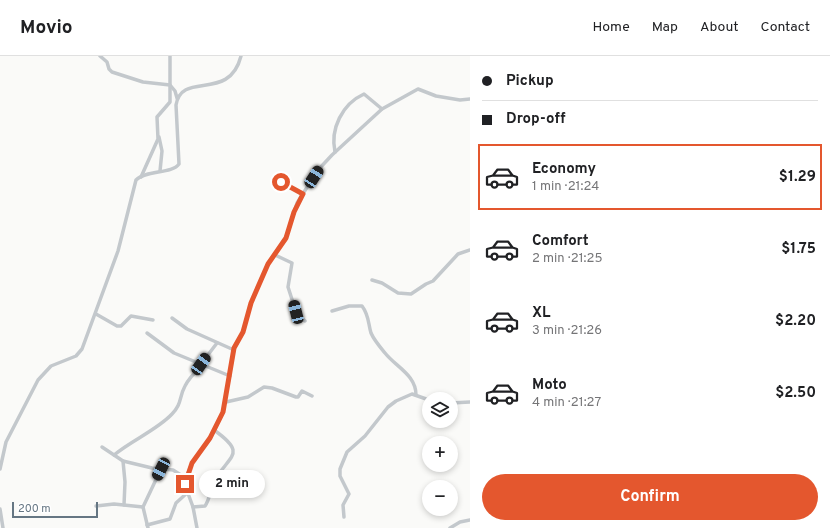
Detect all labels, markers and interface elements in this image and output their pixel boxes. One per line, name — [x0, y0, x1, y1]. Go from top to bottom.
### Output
text: Movio — [20, 16, 73, 40]
text: Home — [593, 19, 630, 36]
text: Map — [652, 19, 678, 36]
text: About — [700, 19, 739, 36]
text: Contact — [761, 19, 810, 36]
text: Pickup — [506, 72, 554, 91]
text: Drop-off — [506, 110, 566, 129]
icon: car — [484, 159, 520, 195]
text: Economy — [532, 160, 596, 179]
car — [302, 164, 326, 190]
text: $1.29 — [779, 168, 816, 187]
route start — [272, 173, 290, 191]
text: 1 min · 21:24 — [532, 179, 599, 195]
icon: car — [484, 231, 520, 267]
text: Comfort — [532, 232, 589, 251]
text: $1.75 — [781, 240, 816, 259]
text: 2 min · 21:25 — [532, 251, 603, 267]
car — [287, 299, 305, 325]
icon: car — [484, 303, 520, 339]
text: XL — [532, 304, 550, 323]
text: $2.20 — [775, 312, 816, 331]
text: 3 min · 21:26 — [532, 323, 602, 339]
car — [189, 351, 213, 377]
icon: car — [484, 375, 520, 411]
text: Moto — [532, 376, 567, 395]
text: $2.50 — [775, 384, 816, 403]
map controls — [422, 392, 458, 516]
button: layers — [422, 392, 458, 428]
text: 4 min · 21:27 — [532, 395, 601, 411]
button: + — [422, 436, 458, 472]
car — [150, 456, 172, 482]
callout: 2 min — [199, 470, 265, 498]
button: Confirm — [482, 474, 818, 520]
route end — [176, 475, 194, 493]
text: 2 min — [215, 476, 249, 492]
button: − — [422, 480, 458, 516]
scale bar — [12, 500, 98, 519]
text: 200 m — [18, 502, 51, 516]

